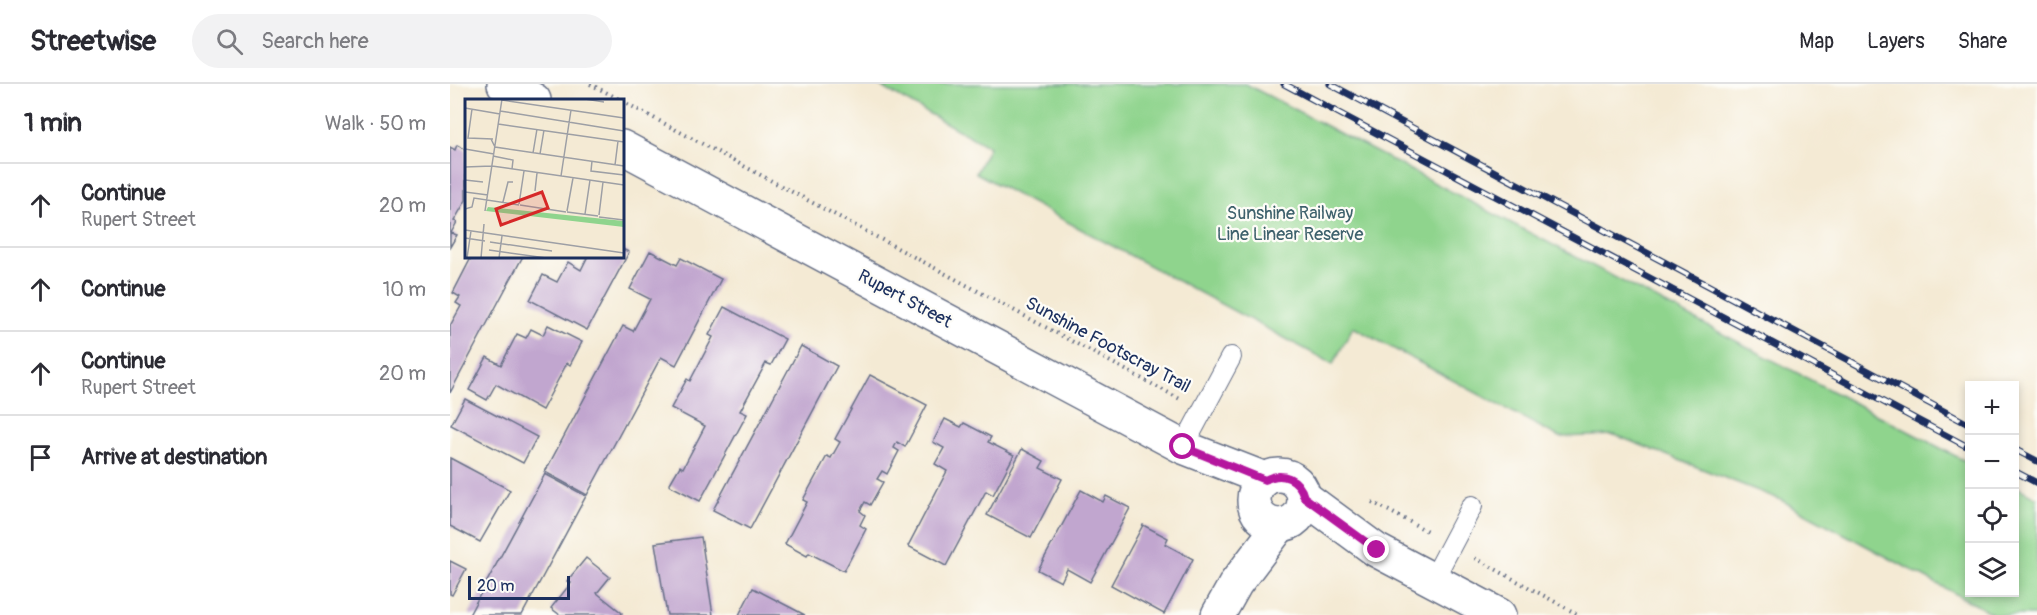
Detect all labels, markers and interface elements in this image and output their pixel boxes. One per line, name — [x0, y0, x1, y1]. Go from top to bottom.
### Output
search box — [192, 14, 612, 68]
text: Streetwise — [30, 24, 156, 59]
icon: search — [213, 25, 246, 58]
text: Search here — [261, 27, 369, 55]
text: Map — [1799, 28, 1834, 55]
text: Layers — [1867, 28, 1925, 55]
text: Share — [1958, 28, 2007, 55]
inset map — [465, 99, 624, 258]
text: 1 min — [24, 107, 82, 139]
text: Walk · 50 m — [325, 111, 426, 136]
text: Continue — [81, 179, 165, 207]
icon: ahead — [24, 189, 57, 222]
text: 20 m — [379, 193, 426, 218]
park label: Sunshine Railway Line Linear Reserve — [1217, 202, 1363, 246]
text: Rupert Street — [81, 207, 196, 232]
street label: Rupert Street — [854, 265, 957, 334]
icon: ahead — [24, 273, 57, 306]
text: Continue — [81, 275, 165, 303]
text: 10 m — [382, 277, 426, 302]
street label: Sunshine Footscray Trail — [1021, 292, 1195, 398]
text: Continue — [81, 347, 165, 375]
icon: ahead — [24, 357, 57, 390]
text: 20 m — [379, 361, 426, 386]
text: Rupert Street — [81, 375, 196, 400]
map controls — [1965, 381, 2019, 597]
button: + — [1965, 381, 2019, 435]
route start — [1169, 433, 1195, 459]
button: − — [1965, 435, 2019, 489]
icon: arrive — [24, 441, 57, 474]
text: Arrive at destination — [81, 443, 267, 471]
button: locate — [1965, 489, 2019, 543]
route end — [1363, 536, 1389, 562]
button: layers — [1965, 543, 2019, 597]
scale bar — [468, 573, 570, 600]
text: 20 m — [477, 576, 515, 596]

